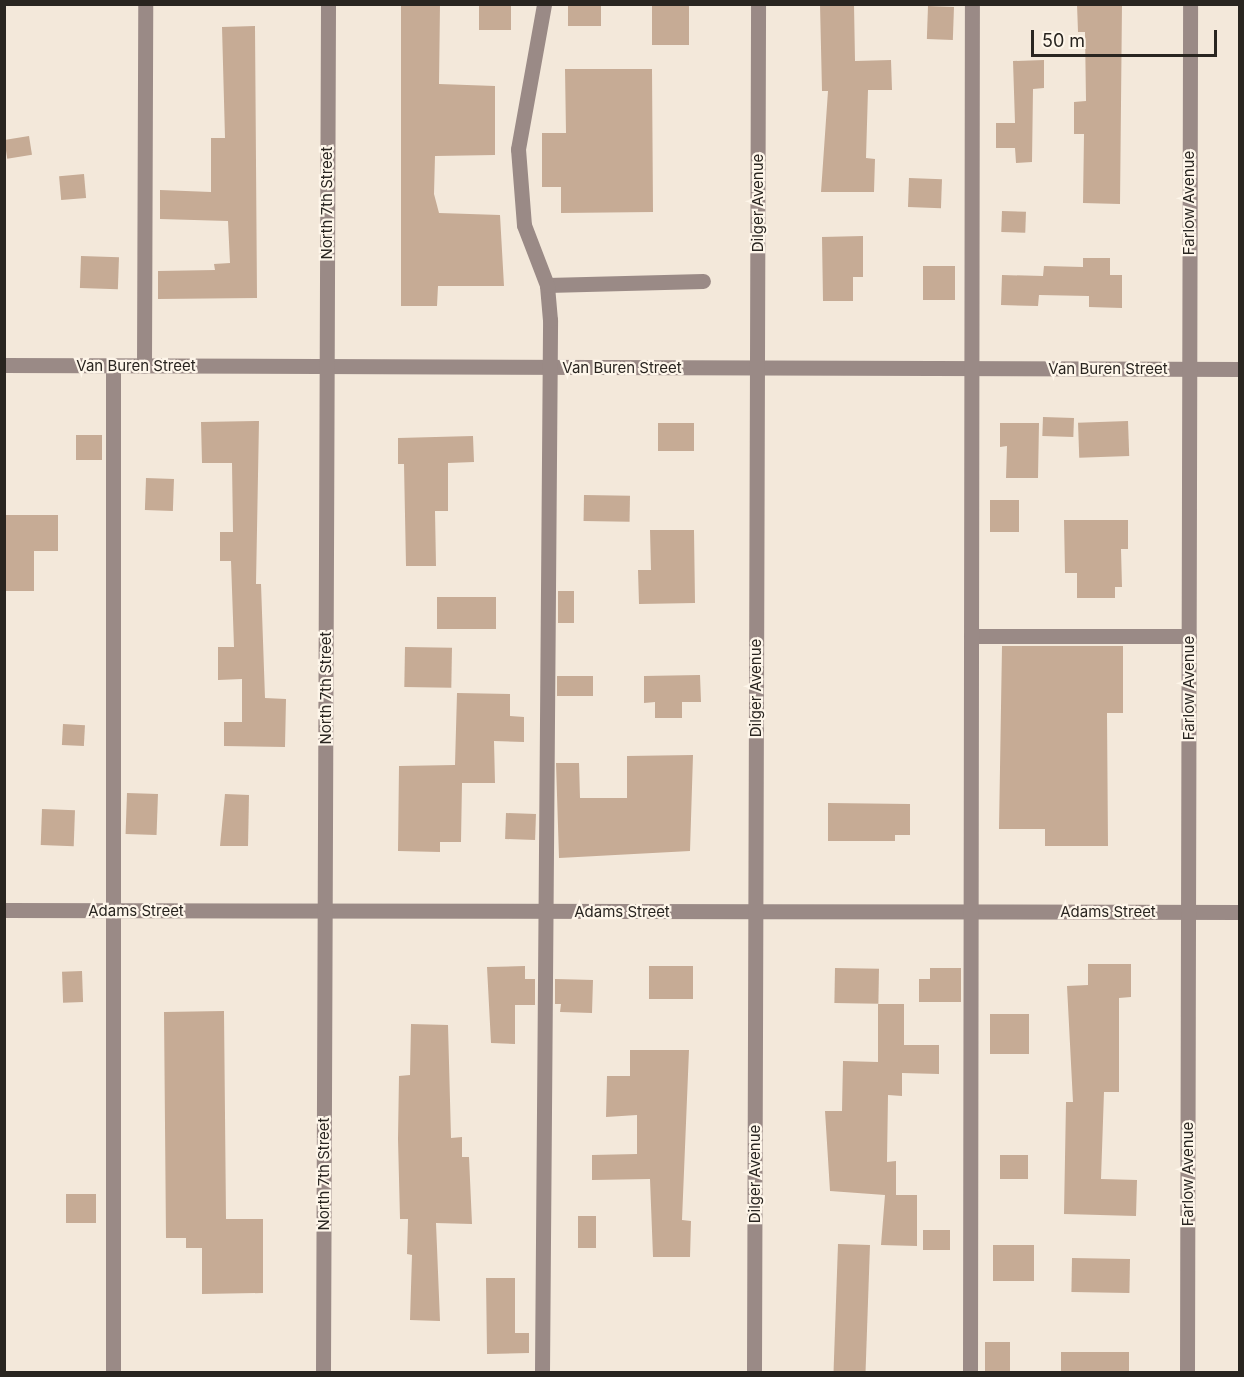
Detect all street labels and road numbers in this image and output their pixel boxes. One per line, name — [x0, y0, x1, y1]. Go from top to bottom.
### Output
street label: North 7th Street — [318, 147, 336, 259]
street label: Farlow Avenue — [1180, 151, 1198, 255]
street label: Dilger Avenue — [749, 154, 767, 252]
street label: Van Buren Street — [76, 357, 196, 375]
street label: Van Buren Street — [562, 359, 682, 377]
street label: Van Buren Street — [1048, 360, 1168, 378]
street label: North 7th Street — [317, 632, 335, 744]
street label: Farlow Avenue — [1180, 636, 1198, 740]
street label: Dilger Avenue — [747, 639, 765, 737]
street label: Adams Street — [88, 902, 184, 920]
street label: Adams Street — [574, 903, 670, 921]
street label: Adams Street — [1060, 903, 1156, 921]
street label: North 7th Street — [315, 1118, 333, 1230]
street label: Farlow Avenue — [1179, 1122, 1197, 1226]
street label: Dilger Avenue — [746, 1125, 764, 1223]

